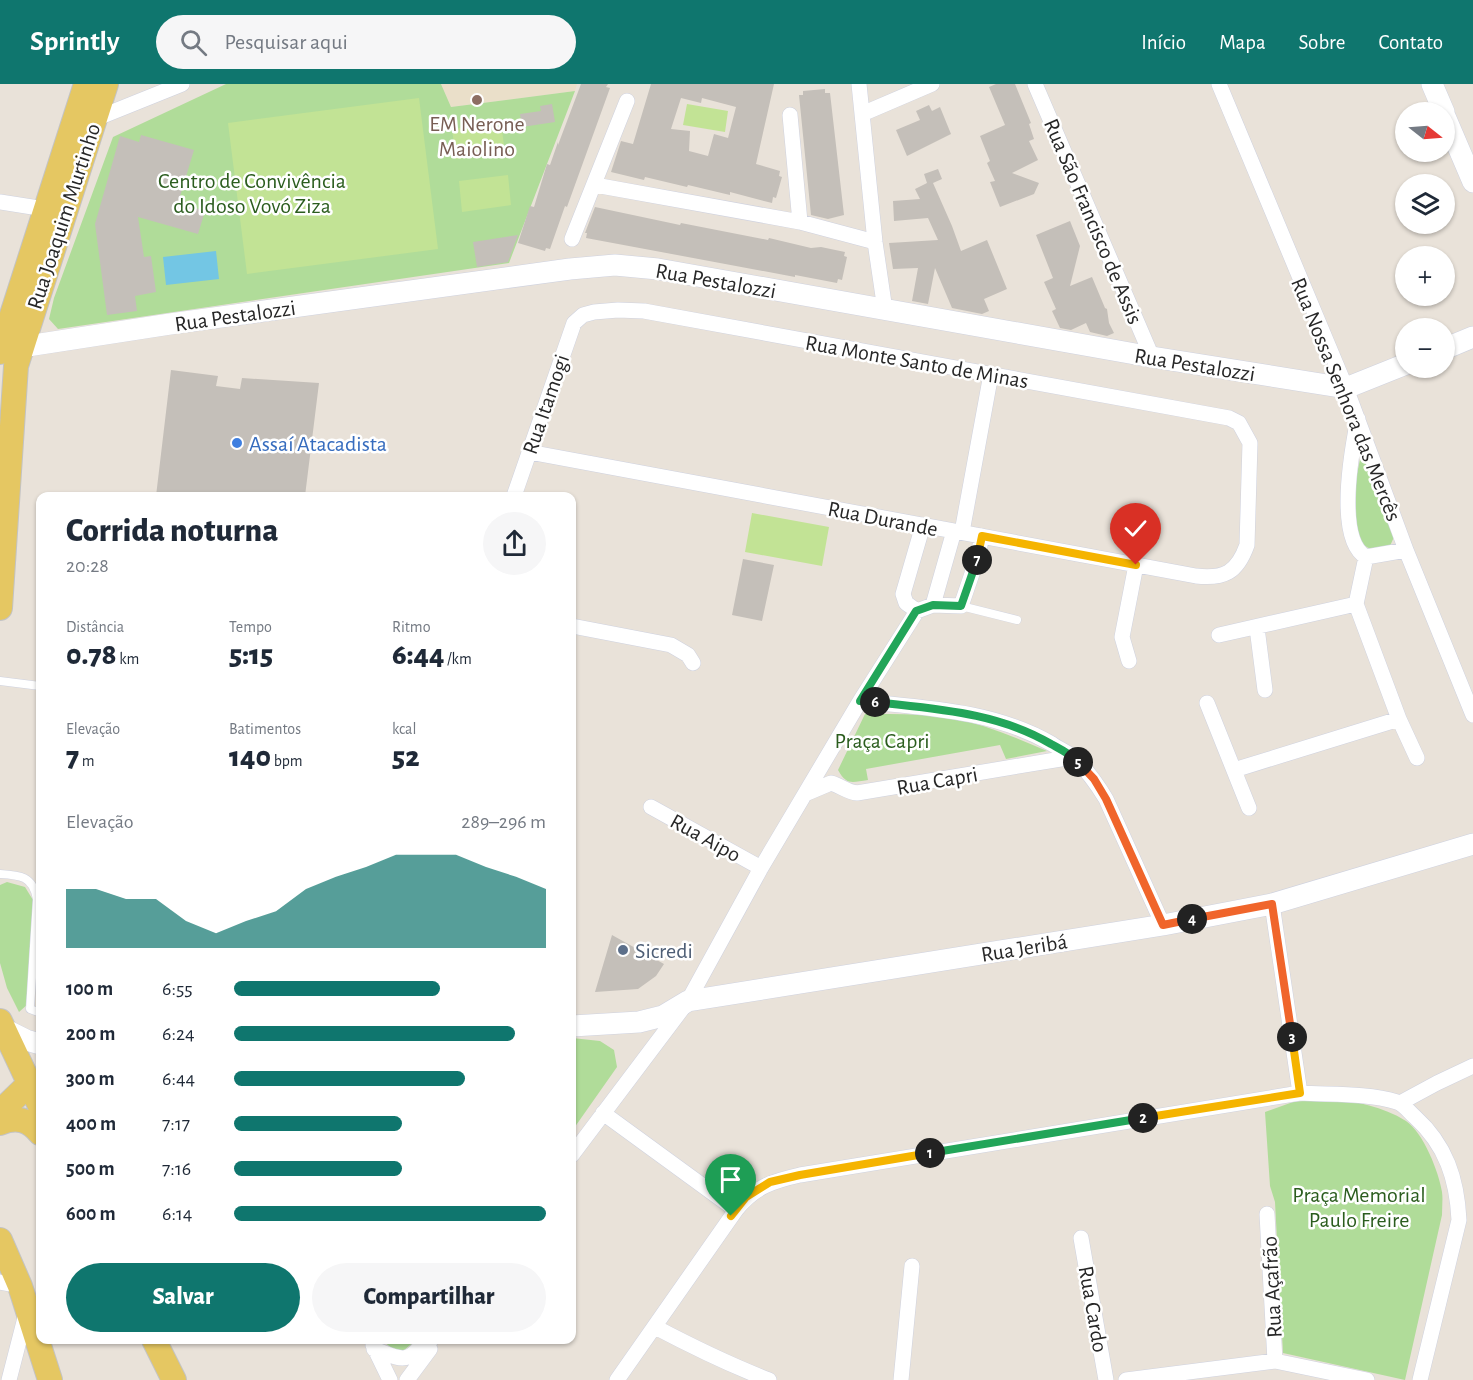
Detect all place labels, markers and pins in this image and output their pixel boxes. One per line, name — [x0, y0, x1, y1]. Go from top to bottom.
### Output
marker: EM Nerone Maiolino — [470, 93, 484, 107]
place label: EM Nerone Maiolino — [429, 113, 525, 160]
place label: Assaí Atacadista — [249, 433, 387, 455]
marker: Assaí Atacadista — [230, 436, 244, 450]
pin — [1110, 503, 1161, 565]
pin: 7 — [962, 545, 992, 575]
pin: 6 — [860, 687, 890, 717]
pin: 5 — [1063, 747, 1093, 777]
pin: 4 — [1177, 904, 1207, 934]
place label: Sicredi — [635, 940, 693, 962]
marker: Sicredi — [616, 943, 630, 957]
pin: 3 — [1277, 1022, 1307, 1052]
pin: 2 — [1128, 1103, 1158, 1133]
pin: 1 — [915, 1138, 945, 1168]
pin — [705, 1154, 756, 1216]

